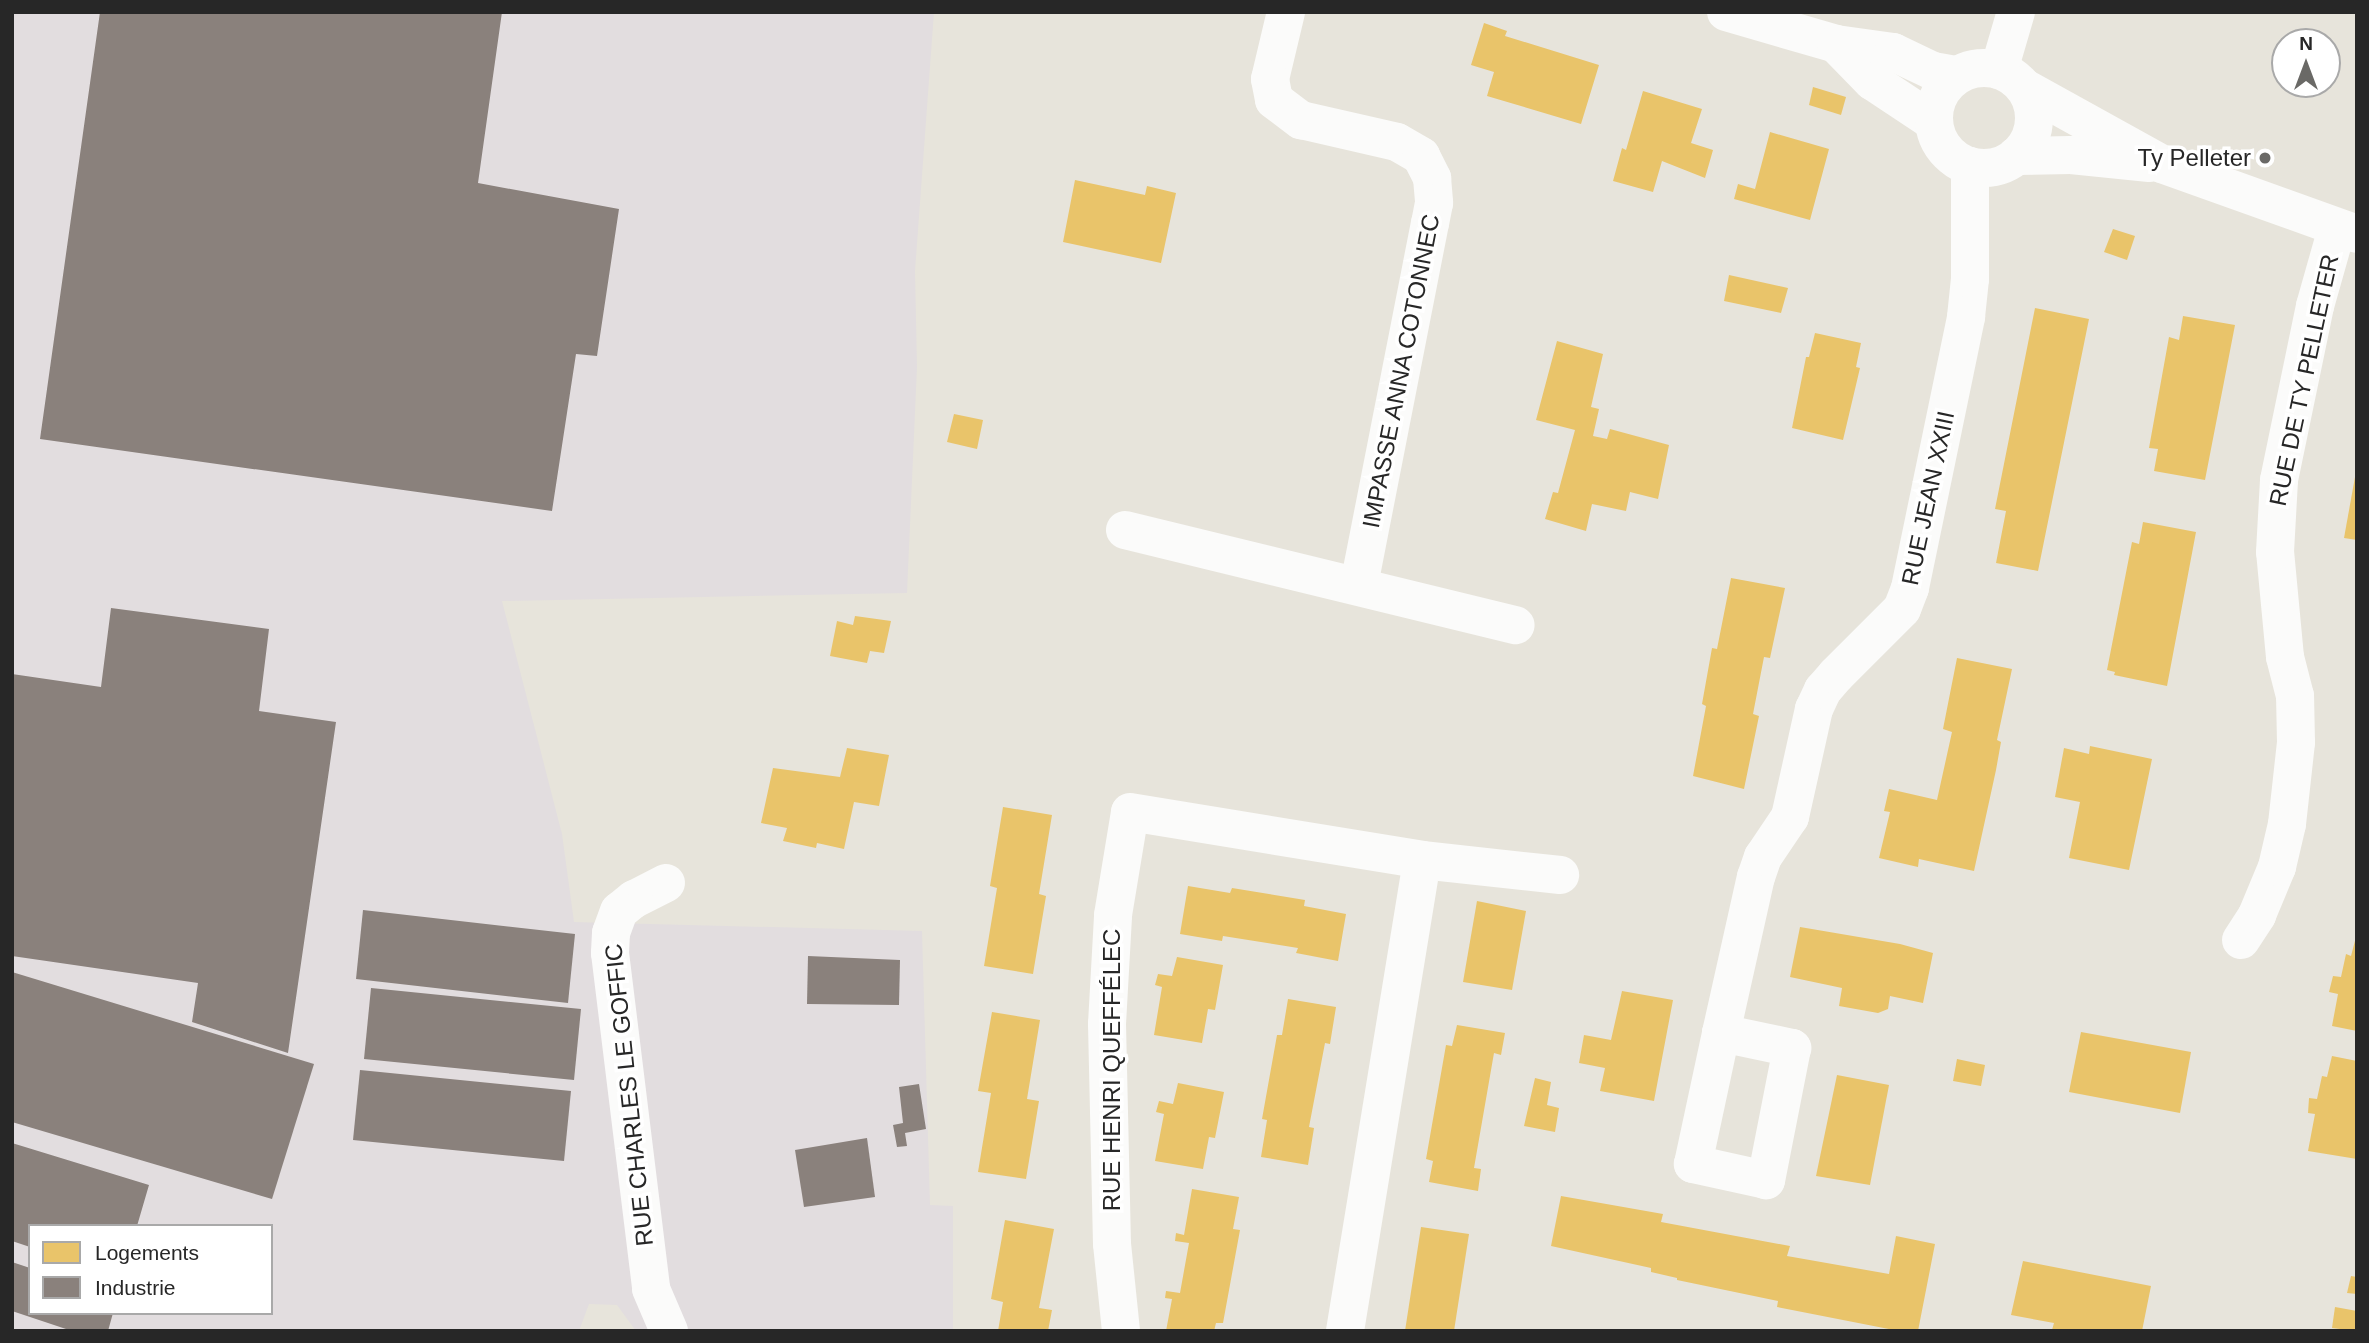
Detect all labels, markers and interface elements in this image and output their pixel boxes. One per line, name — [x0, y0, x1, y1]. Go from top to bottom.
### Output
north arrow — [2271, 28, 2341, 98]
text: N — [2299, 33, 2313, 54]
place label: Ty Pelleter — [2138, 144, 2251, 172]
marker: Ty Pelleter — [2257, 150, 2273, 166]
street label: IMPASSE ANNA COTONNEC — [1356, 210, 1446, 532]
street label: RUE DE TY PELLETER — [2263, 251, 2345, 509]
street label: RUE JEAN XXIII — [1895, 408, 1961, 588]
street label: RUE HENRI QUEFFÉLEC — [1098, 929, 1126, 1211]
street label: RUE CHARLES LE GOFFIC — [599, 942, 659, 1248]
legend — [28, 1224, 273, 1315]
text: Logements — [95, 1241, 199, 1264]
text: Industrie — [95, 1276, 176, 1299]

